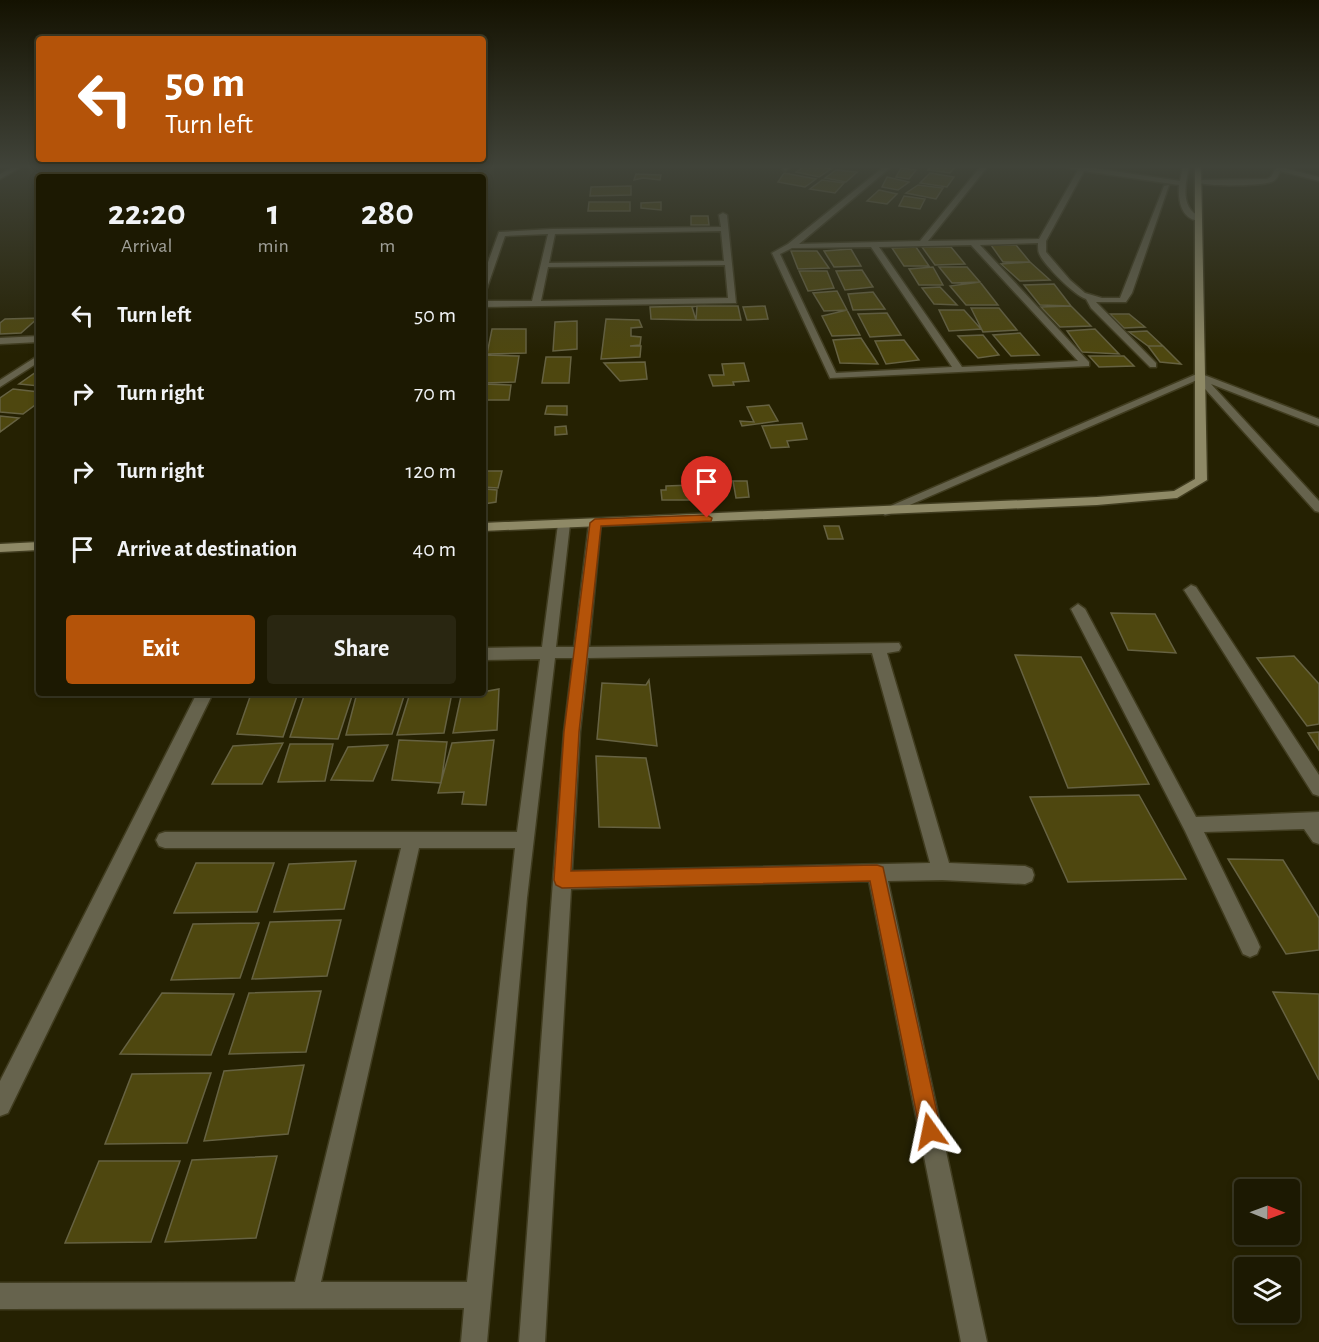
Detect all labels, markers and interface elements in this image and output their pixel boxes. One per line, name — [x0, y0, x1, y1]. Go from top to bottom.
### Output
icon: left — [66, 60, 144, 138]
text: 50 m — [165, 62, 245, 104]
text: Turn left — [165, 111, 253, 138]
text: 22:20 — [108, 195, 186, 231]
text: 1 — [267, 195, 280, 231]
text: 280 — [361, 195, 414, 231]
text: Arrival — [121, 236, 173, 256]
text: min — [258, 236, 289, 256]
text: m — [379, 236, 395, 256]
icon: left — [66, 299, 99, 332]
text: Turn left — [117, 304, 191, 326]
text: 50 m — [414, 304, 456, 326]
icon: right — [66, 377, 99, 410]
text: Turn right — [117, 382, 204, 404]
text: 70 m — [414, 382, 456, 404]
icon: right — [66, 455, 99, 488]
pin — [681, 456, 732, 518]
text: Turn right — [117, 460, 204, 482]
text: 120 m — [406, 460, 456, 482]
icon: arrive — [690, 465, 723, 498]
icon: arrive — [66, 533, 99, 566]
text: Arrive at destination — [117, 538, 297, 560]
text: 40 m — [413, 538, 456, 560]
button: Exit — [66, 615, 255, 684]
button: Share — [267, 615, 456, 684]
position arrow — [898, 1099, 962, 1163]
north arrow — [1234, 1179, 1300, 1245]
map controls — [1234, 1179, 1300, 1323]
button: layers — [1234, 1257, 1300, 1323]

